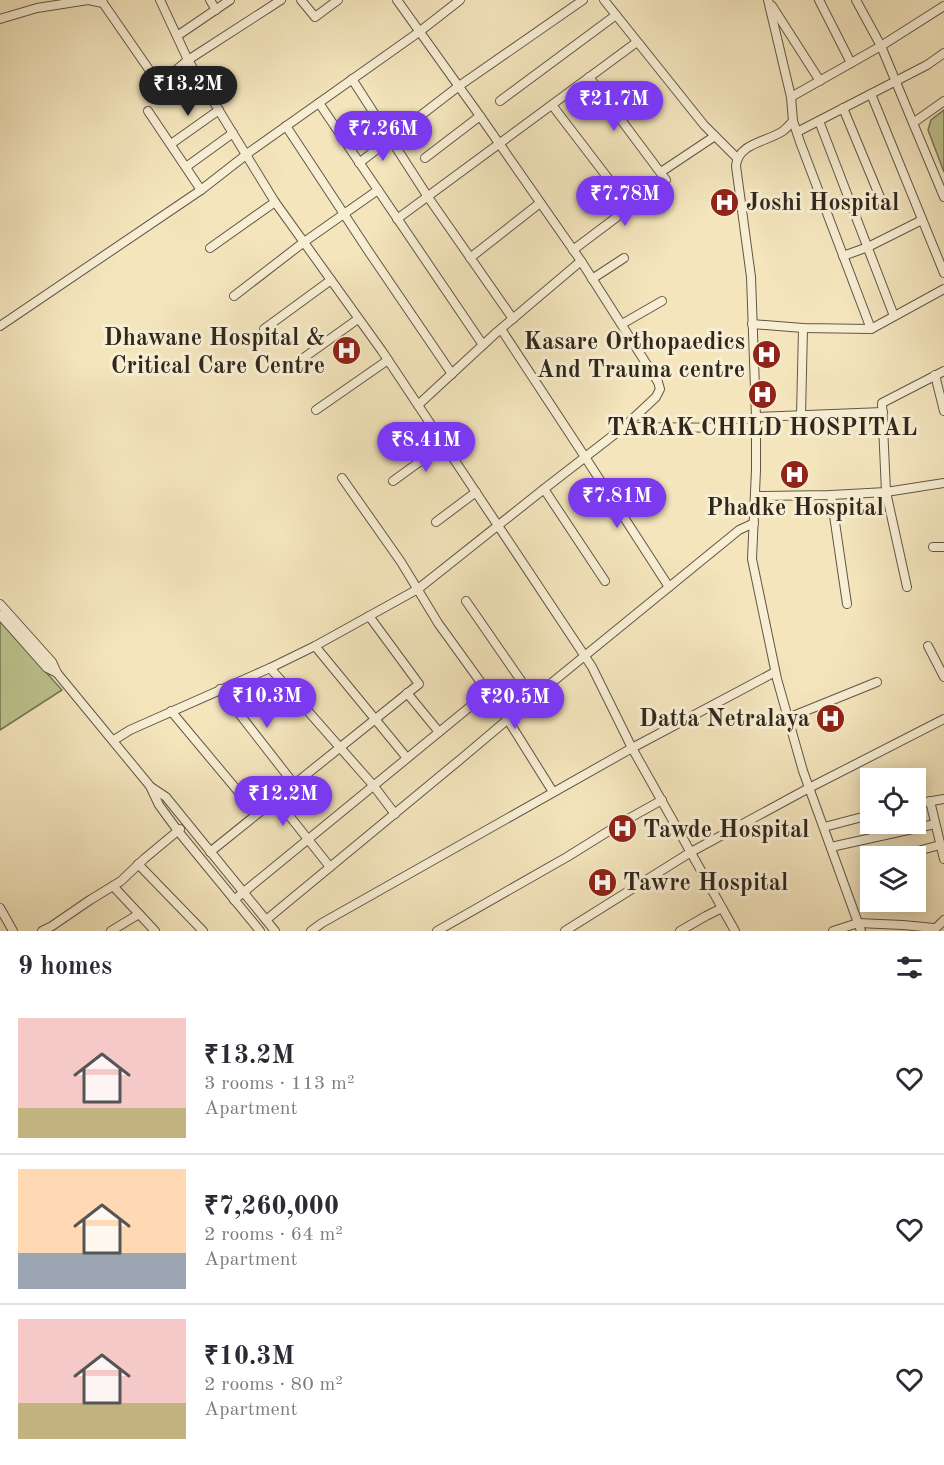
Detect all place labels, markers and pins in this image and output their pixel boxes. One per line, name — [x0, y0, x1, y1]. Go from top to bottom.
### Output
pin: ₹13.2M — [139, 66, 237, 117]
pin: ₹21.7M — [565, 81, 663, 132]
pin: ₹7.26M — [334, 111, 432, 162]
pin: ₹7.78M — [576, 176, 674, 227]
hospital icon: Joshi Hospital — [709, 186, 741, 218]
place label: Joshi Hospital — [746, 192, 899, 216]
place label: Dhawane Hospital & Critical Care Centre — [104, 327, 325, 379]
place label: Kasare Orthopaedics And Trauma centre — [523, 331, 745, 383]
hospital icon: Dhawane Hospital & Critical Care Centre — [330, 335, 362, 367]
hospital icon: Kasare Orthopaedics And Trauma centre — [750, 339, 782, 371]
hospital icon: TARAK CHILD HOSPITAL — [746, 378, 778, 410]
place label: TARAK CHILD HOSPITAL — [607, 417, 917, 441]
pin: ₹8.41M — [377, 422, 475, 473]
hospital icon: Phadke Hospital — [779, 458, 811, 490]
pin: ₹7.81M — [568, 478, 666, 529]
place label: Phadke Hospital — [706, 497, 884, 521]
pin: ₹10.3M — [218, 678, 316, 729]
pin: ₹20.5M — [466, 679, 564, 730]
hospital icon: Datta Netralaya — [815, 702, 847, 734]
place label: Datta Netralaya — [639, 708, 810, 732]
pin: ₹12.2M — [234, 776, 332, 827]
hospital icon: Tawde Hospital — [606, 813, 638, 845]
place label: Tawde Hospital — [643, 819, 809, 843]
hospital icon: Tawre Hospital — [586, 866, 618, 898]
place label: Tawre Hospital — [623, 872, 788, 896]

